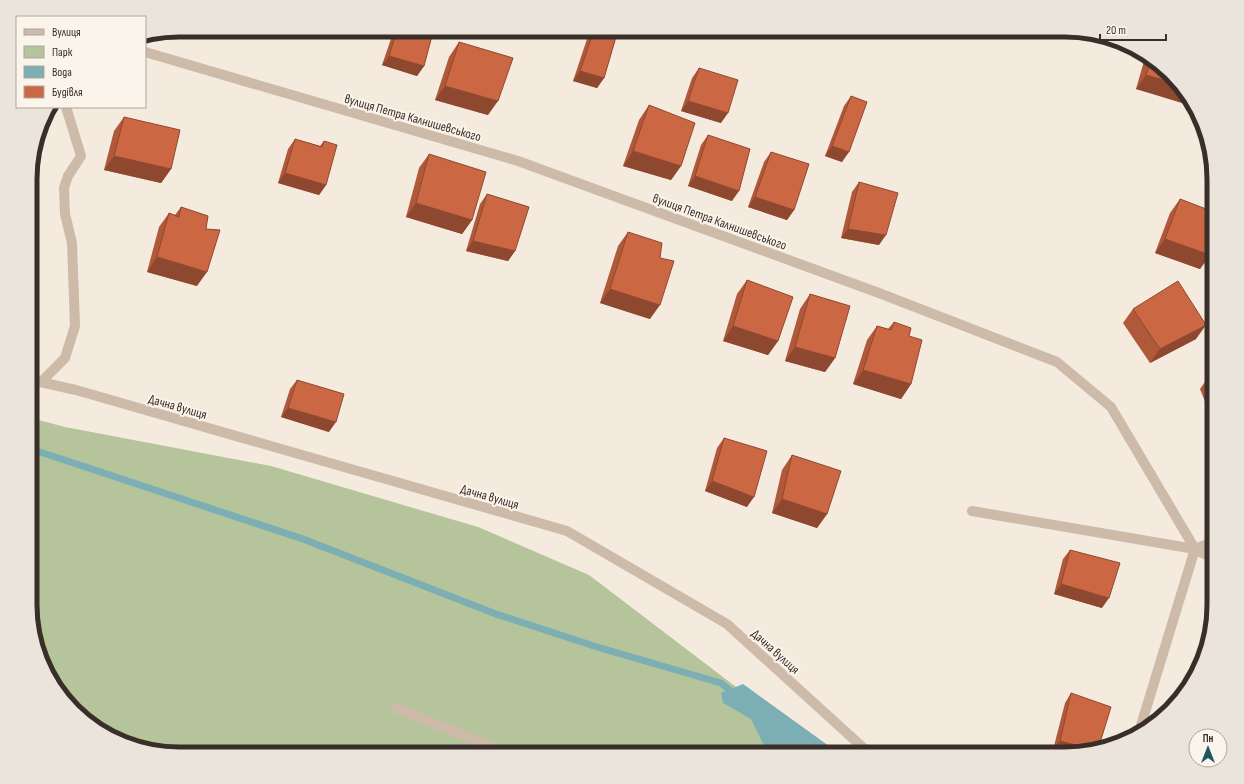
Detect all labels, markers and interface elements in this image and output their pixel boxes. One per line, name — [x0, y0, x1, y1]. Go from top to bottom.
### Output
legend — [16, 16, 146, 108]
scale bar — [1100, 16, 1166, 42]
text: 20 m — [1106, 23, 1126, 38]
text: Вулиця — [52, 25, 81, 40]
text: Парк — [52, 45, 73, 60]
text: Вода — [52, 65, 72, 80]
text: Будівля — [52, 85, 83, 100]
street label: вулиця Петра Калнишевського — [343, 91, 483, 145]
street label: вулиця Петра Калнишевського — [650, 190, 789, 254]
street label: Дачна вулиця — [147, 391, 209, 423]
street label: Дачна вулиця — [459, 481, 521, 513]
street label: Дачна вулиця — [748, 626, 803, 678]
north arrow — [1188, 728, 1228, 768]
text: Пн — [1203, 732, 1214, 745]

